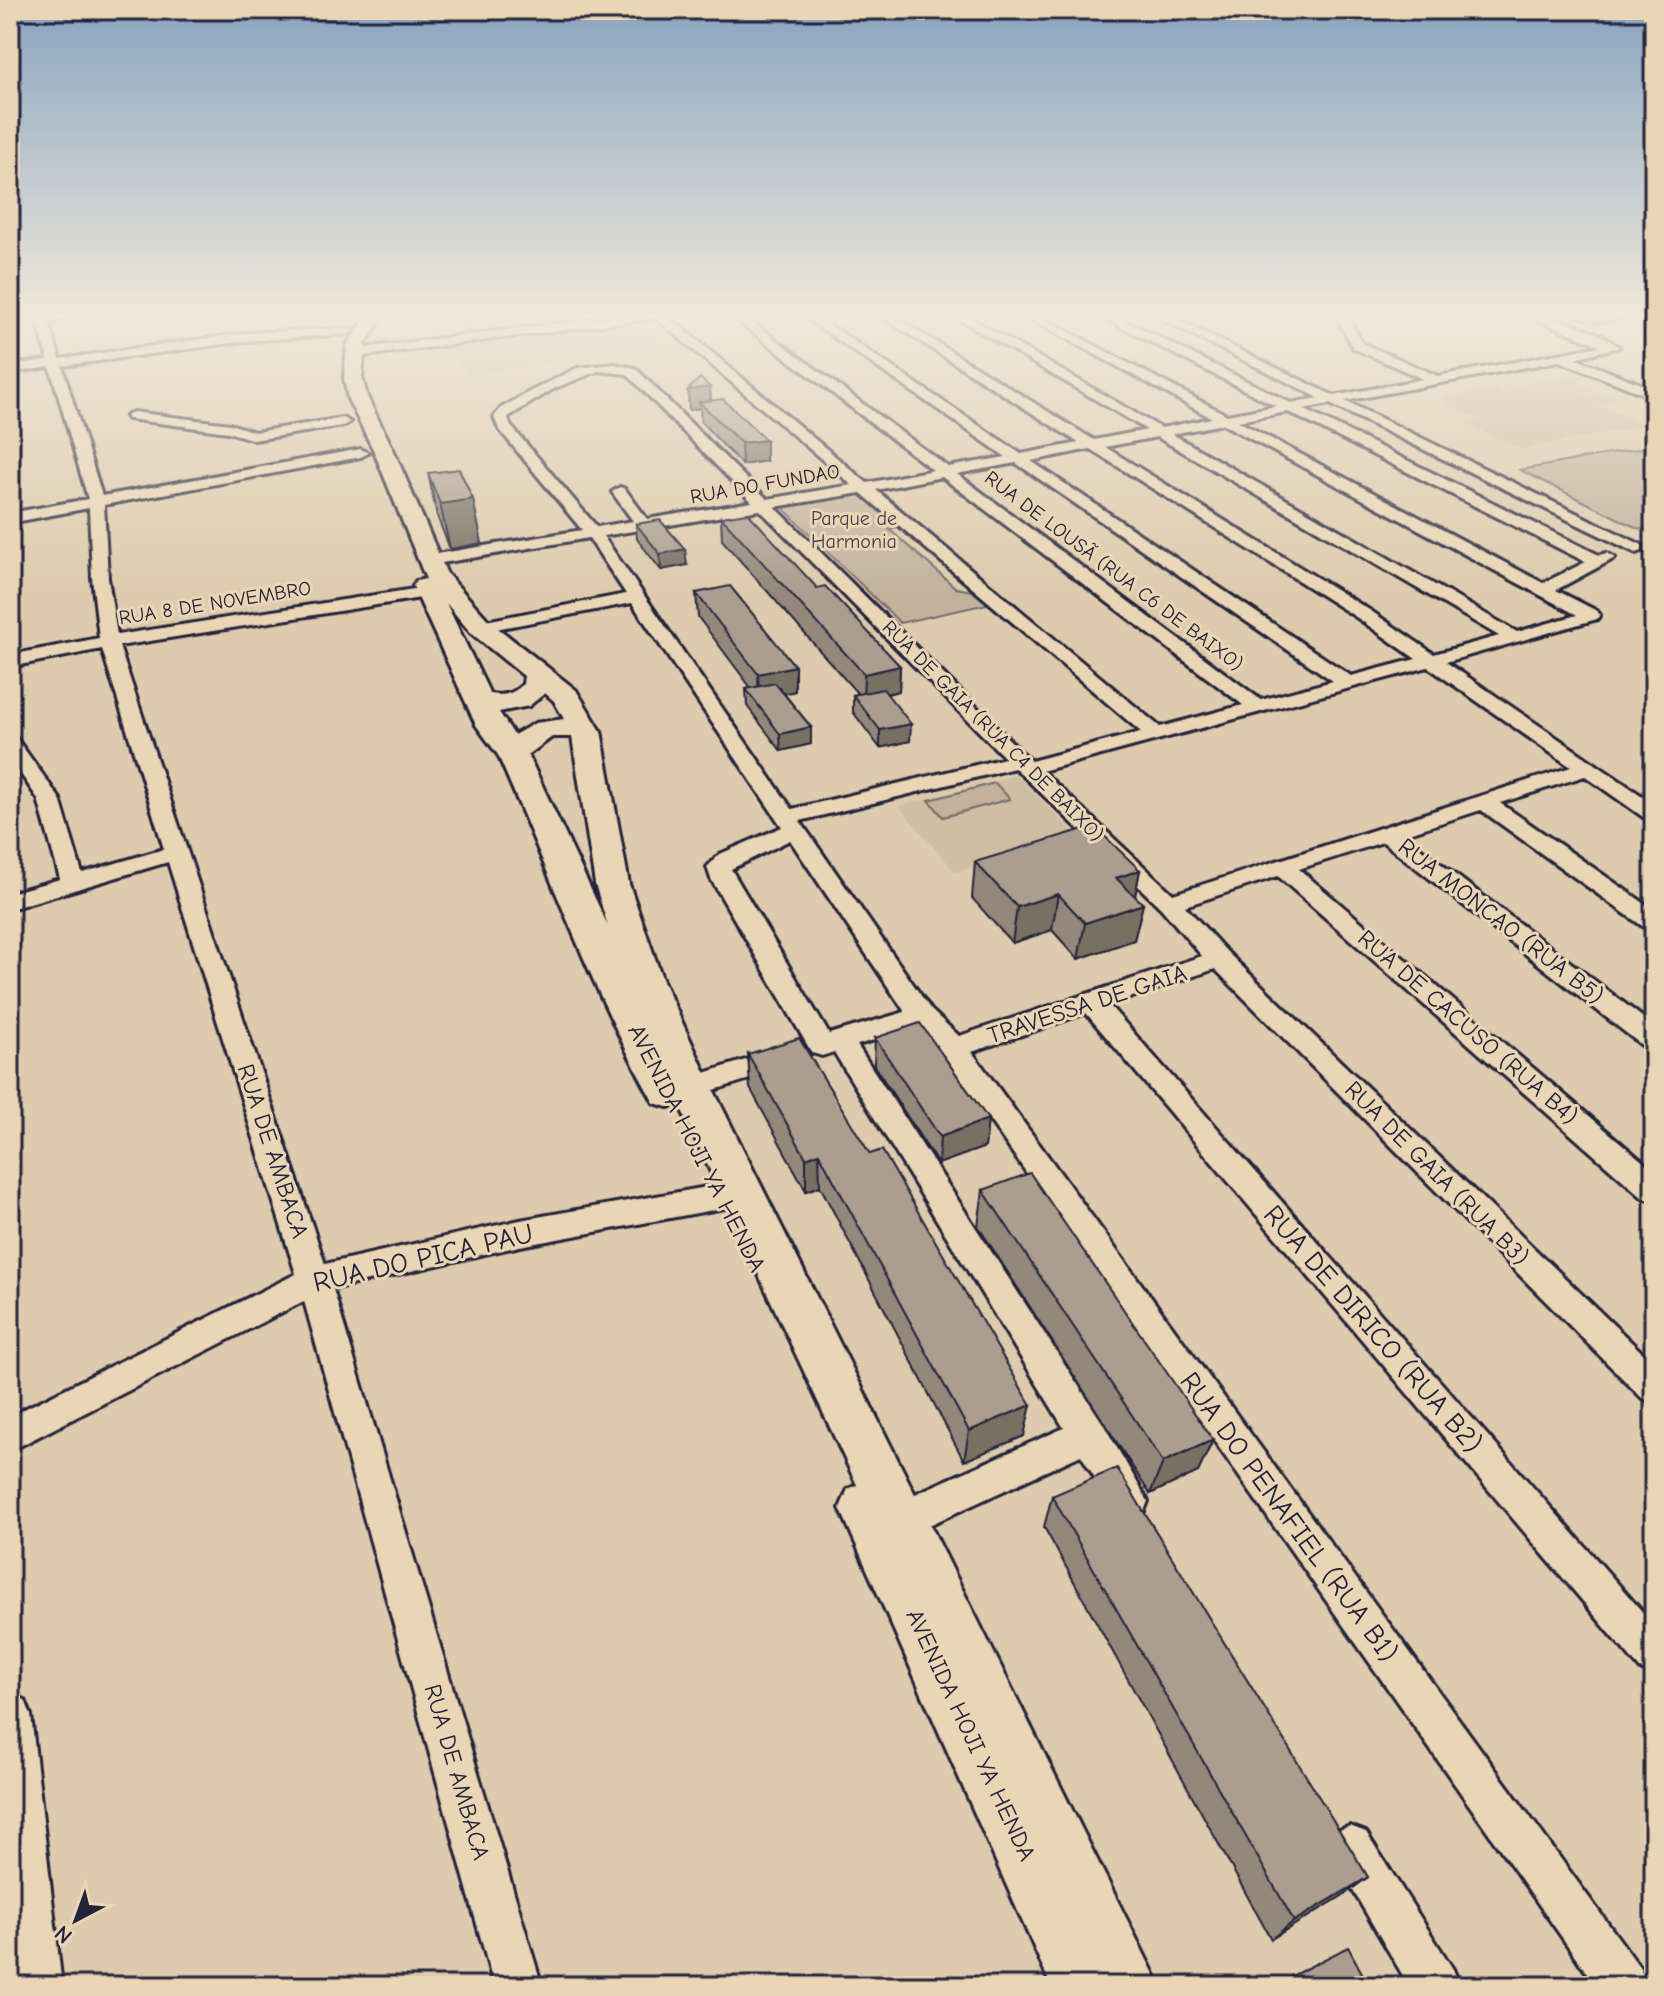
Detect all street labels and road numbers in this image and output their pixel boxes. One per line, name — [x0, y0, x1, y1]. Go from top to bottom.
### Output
street label: RUA DO FUNDAO — [688, 460, 842, 508]
street label: RUA DE LOUSÃ (RUA C6 DE BAIXO) — [980, 466, 1248, 676]
street label: RUA 8 DE NOVEMBRO — [117, 576, 313, 630]
street label: RUA DE GAIA (RUA C4 DE BAIXO) — [878, 616, 1108, 846]
street label: RUA MONCAO (RUA B5) — [1393, 832, 1609, 1010]
street label: RUA DE CACUSO (RUA B4) — [1352, 924, 1584, 1130]
street label: TRAVESSA DE GAIA — [984, 959, 1190, 1049]
street label: AVENIDA HOJI YA HENDA — [622, 1019, 772, 1277]
street label: RUA DE AMBACA — [232, 1060, 314, 1242]
street label: RUA DE GAIA (RUA B3) — [1339, 1075, 1535, 1271]
street label: RUA DE DIRICO (RUA B2) — [1257, 1199, 1489, 1459]
street label: RUA DO PICA PAU — [310, 1217, 536, 1299]
street label: RUA DO PENAFIEL (RUA B1) — [1173, 1366, 1405, 1668]
street label: AVENIDA HOJI YA HENDA — [900, 1605, 1042, 1865]
street label: RUA DE AMBACA — [419, 1681, 495, 1863]

